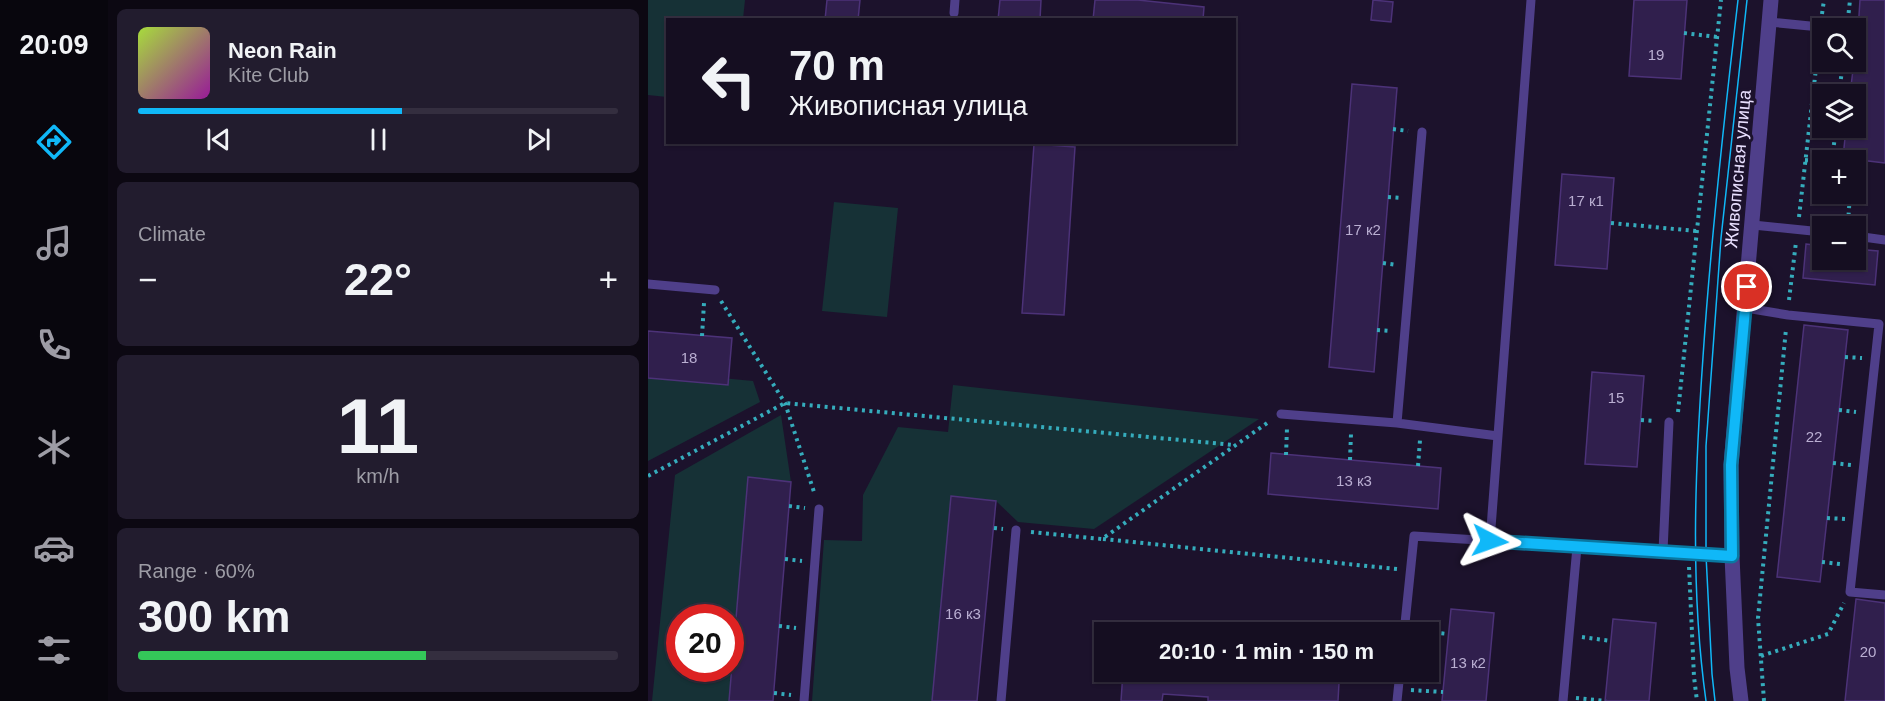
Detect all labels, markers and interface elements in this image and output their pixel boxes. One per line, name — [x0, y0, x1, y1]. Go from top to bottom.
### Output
map controls — [1812, 18, 1866, 270]
button: search — [1812, 18, 1866, 72]
text: 20:09 — [19, 30, 89, 60]
text: Neon Rain — [228, 38, 337, 63]
icon: left — [690, 42, 768, 120]
text: 70 m — [789, 42, 885, 89]
house number: 19 — [1648, 46, 1664, 63]
text: Kite Club — [228, 64, 309, 86]
button: layers — [1812, 84, 1866, 138]
street label: Живописная улица — [1721, 88, 1755, 249]
text: Живописная улица — [789, 91, 1028, 121]
icon: directions — [33, 121, 75, 163]
icon: previous — [202, 123, 235, 156]
icon: pause — [362, 123, 395, 156]
icon: next — [522, 123, 555, 156]
button: + — [1812, 150, 1866, 204]
house number: 17 к1 — [1568, 192, 1604, 209]
button: − — [1812, 216, 1866, 270]
house number: 17 к2 — [1345, 221, 1381, 238]
icon: music — [33, 222, 75, 264]
text: Climate — [138, 223, 206, 245]
text: 22° — [344, 254, 412, 305]
text: − — [138, 261, 157, 298]
text: + — [599, 261, 618, 298]
pin — [1721, 261, 1772, 312]
icon: arrive — [1730, 270, 1763, 303]
icon: phone — [33, 324, 75, 366]
house number: 18 — [681, 349, 697, 366]
text: 11 — [337, 382, 419, 470]
house number: 15 — [1608, 389, 1624, 406]
icon: climate — [33, 426, 75, 468]
house number: 22 — [1806, 428, 1822, 445]
text: km/h — [356, 465, 400, 487]
house number: 13 к3 — [1336, 472, 1372, 489]
position arrow — [1458, 509, 1522, 573]
icon: car — [33, 527, 75, 569]
text: Range · 60% — [138, 560, 255, 582]
text: 300 km — [138, 591, 291, 642]
speed limit sign: 20 — [666, 604, 744, 682]
house number: 16 к3 — [945, 605, 981, 622]
icon: filters — [33, 629, 75, 671]
text: 20:10 · 1 min · 150 m — [1159, 639, 1374, 664]
house number: 20 — [1860, 643, 1876, 660]
house number: 13 к2 — [1450, 654, 1486, 671]

